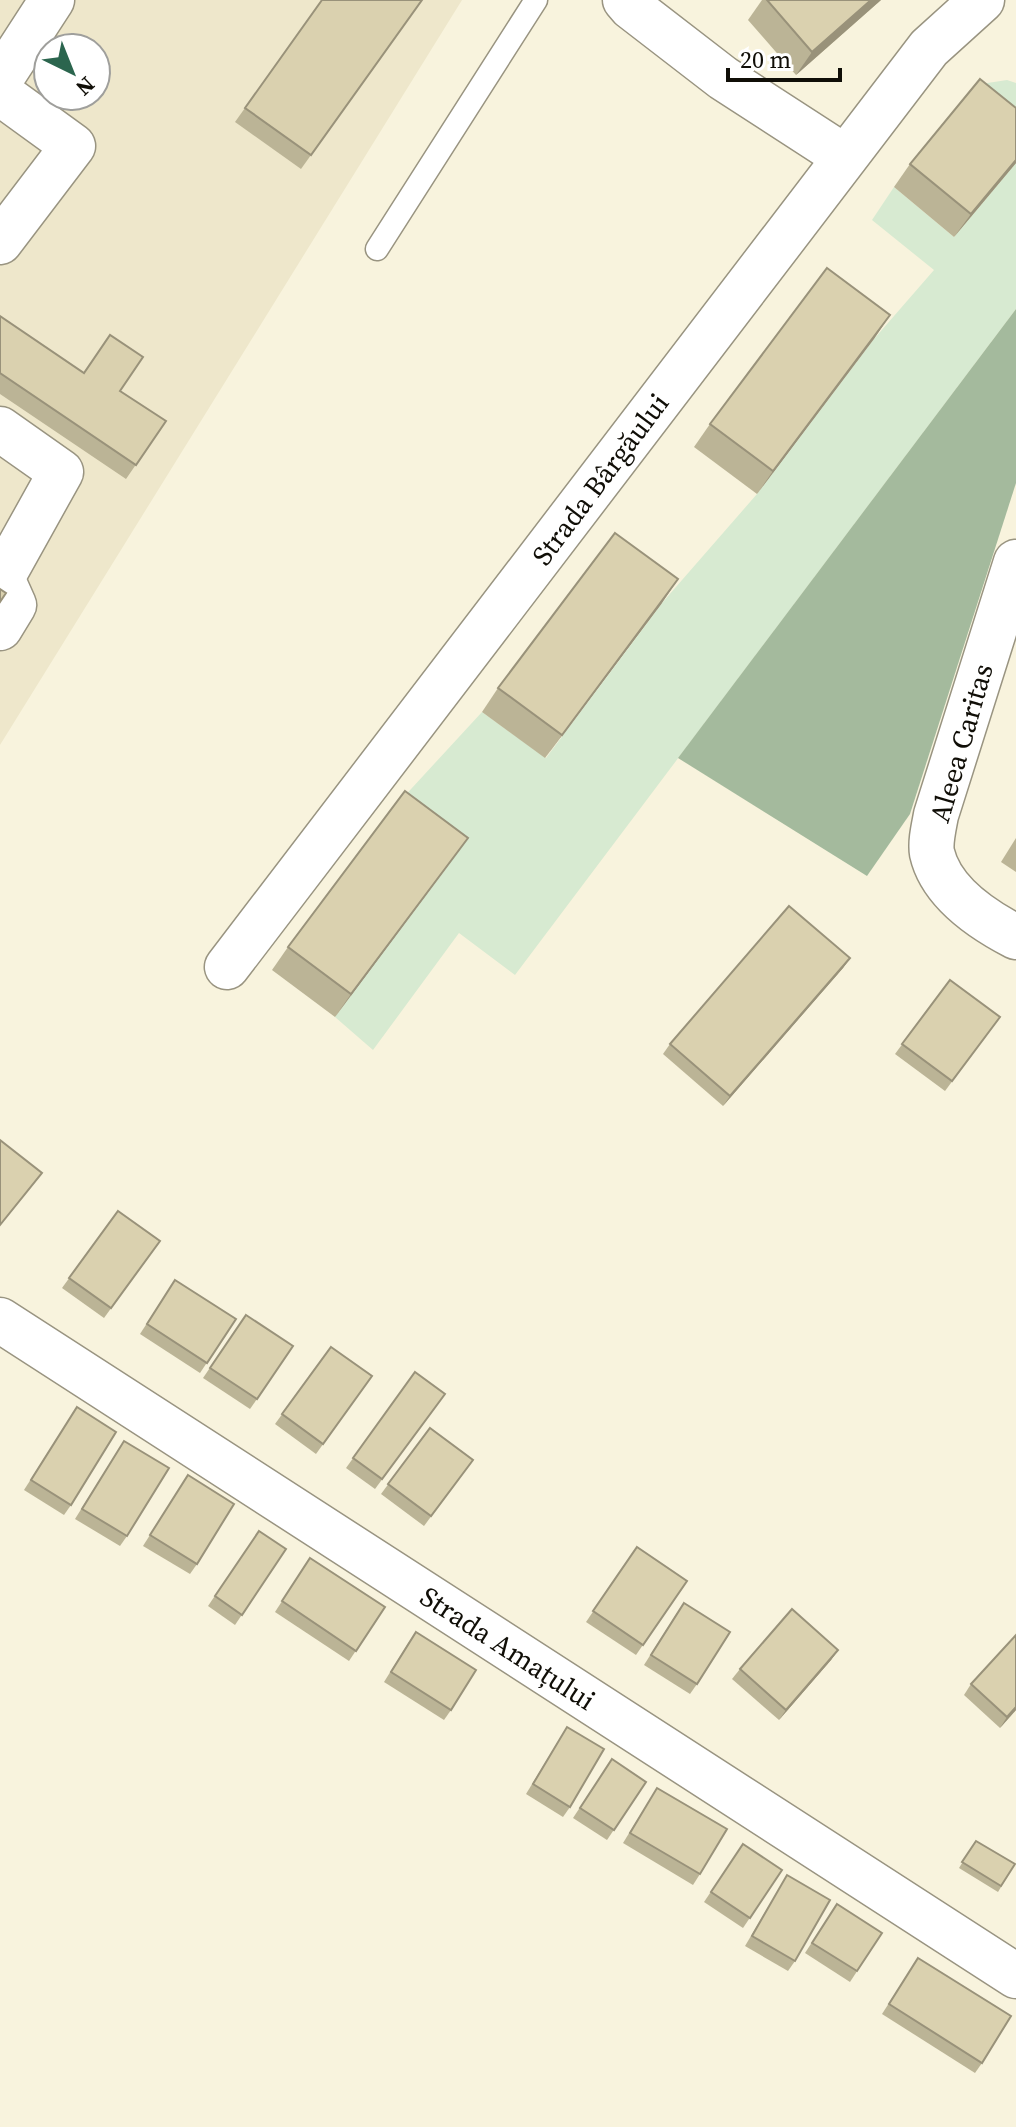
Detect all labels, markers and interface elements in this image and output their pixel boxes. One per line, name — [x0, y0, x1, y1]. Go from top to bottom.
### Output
north arrow — [32, 32, 112, 112]
scale bar — [728, 32, 840, 82]
text: 20 m — [740, 43, 791, 76]
text: N — [70, 70, 102, 103]
street label: Strada Bârgăului — [523, 385, 677, 573]
street label: Aleea Caritas — [920, 659, 1002, 827]
street label: Strada Amațului — [413, 1577, 603, 1719]

